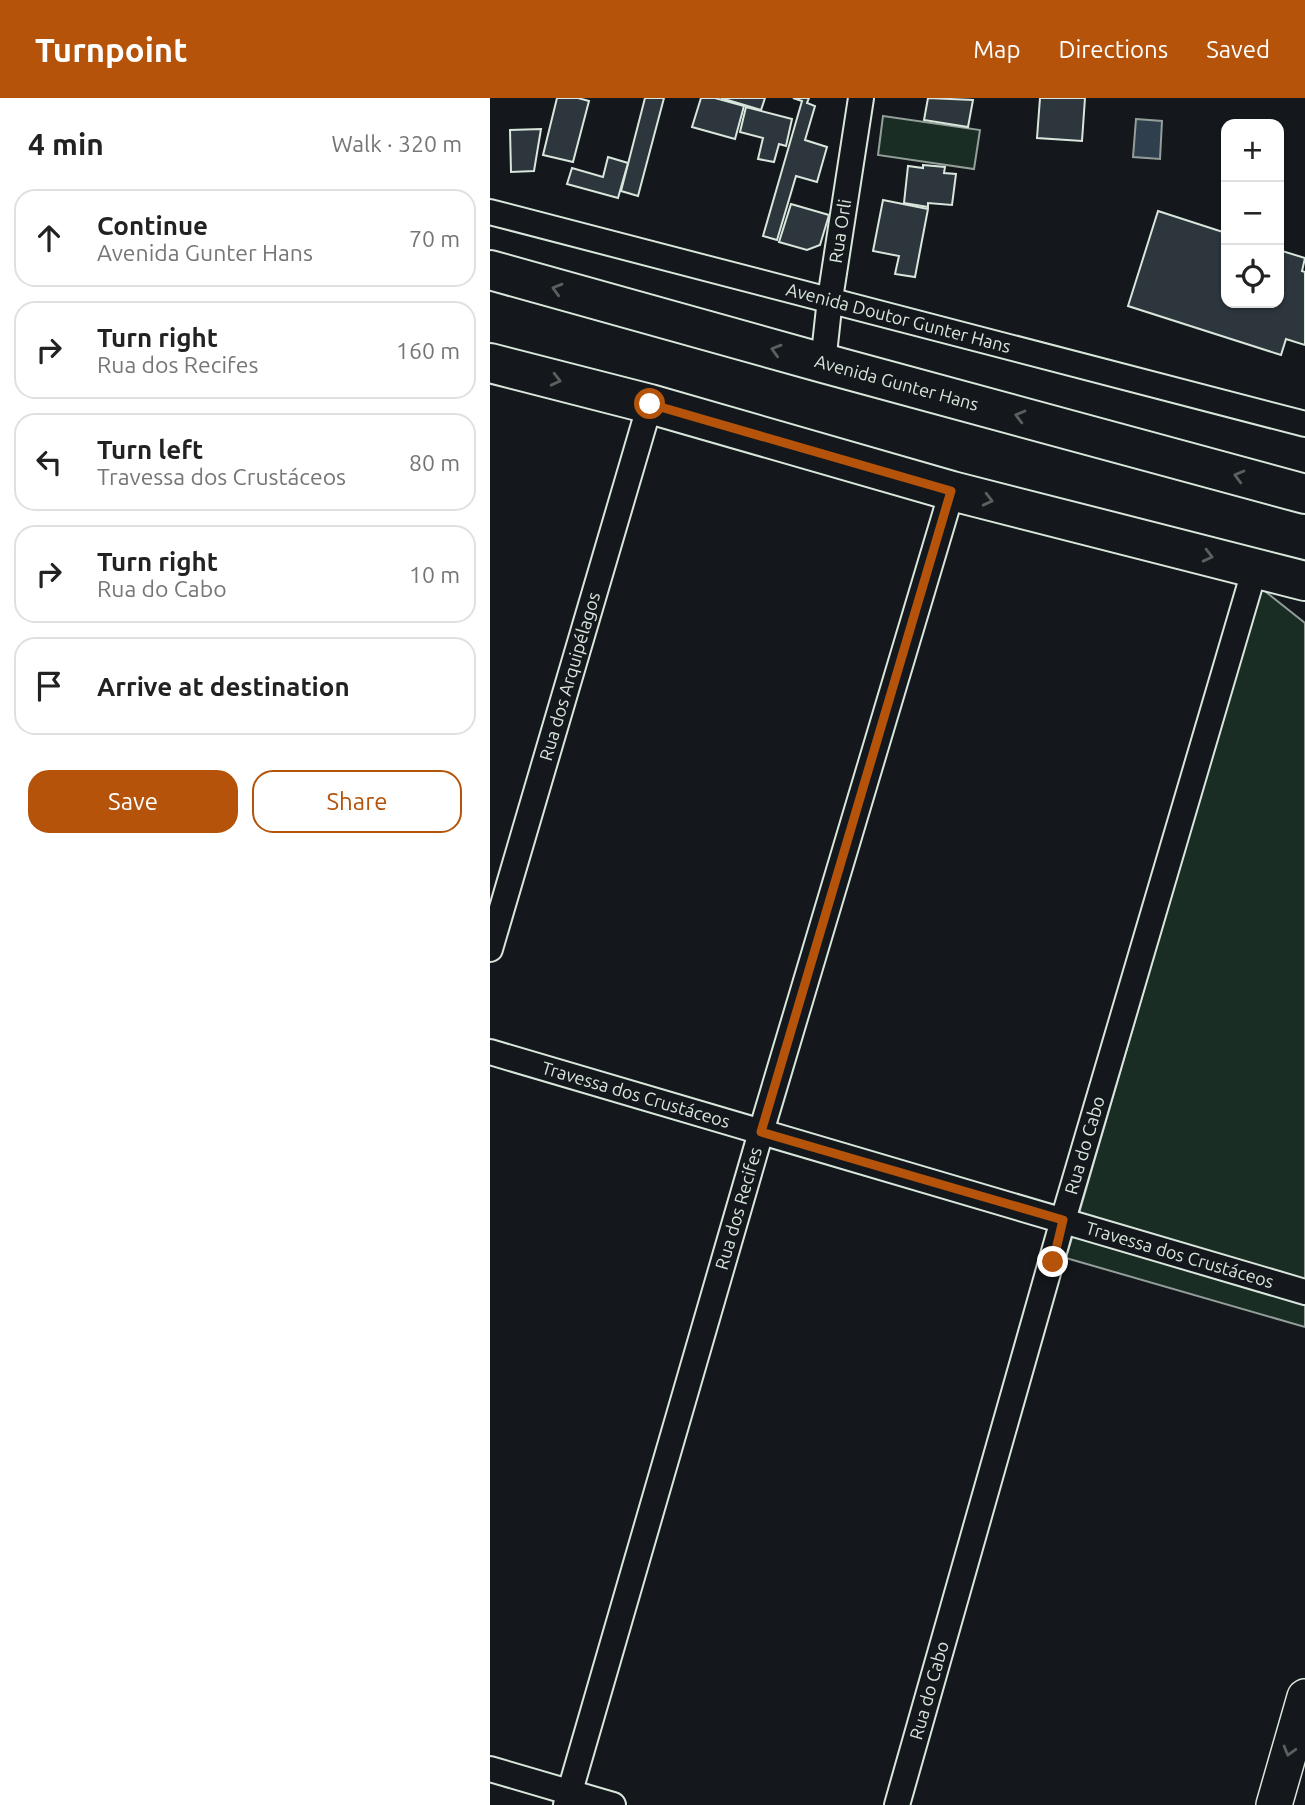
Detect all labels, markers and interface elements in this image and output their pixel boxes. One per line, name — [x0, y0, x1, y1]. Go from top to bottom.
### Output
text: Turnpoint — [35, 31, 187, 68]
text: Map — [973, 36, 1020, 63]
text: Directions — [1058, 36, 1168, 63]
text: Saved — [1206, 36, 1270, 63]
map controls — [1221, 119, 1284, 308]
button: + — [1221, 119, 1284, 182]
text: 4 min — [28, 127, 104, 161]
text: Walk · 320 m — [331, 131, 462, 156]
button: − — [1221, 182, 1284, 245]
street label: Rua Orli — [825, 197, 854, 265]
text: Continue — [97, 211, 208, 240]
icon: ahead — [30, 219, 68, 257]
text: 70 m — [409, 226, 460, 251]
text: Avenida Gunter Hans — [97, 240, 313, 265]
button: locate — [1221, 245, 1284, 308]
street label: Avenida Doutor Gunter Hans — [784, 278, 1013, 356]
one-way arrow — [552, 282, 564, 297]
text: Turn right — [97, 323, 218, 352]
icon: right — [30, 331, 68, 369]
text: 160 m — [396, 338, 460, 363]
one-way arrow — [771, 344, 783, 358]
street label: Avenida Gunter Hans — [813, 350, 981, 414]
text: Rua dos Recifes — [97, 352, 258, 377]
one-way arrow — [550, 372, 562, 386]
route start — [634, 388, 665, 419]
one-way arrow — [1014, 410, 1026, 425]
text: Turn left — [97, 435, 203, 464]
icon: left — [30, 443, 68, 481]
text: 80 m — [409, 450, 460, 475]
text: Travessa dos Crustáceos — [97, 464, 346, 489]
one-way arrow — [1233, 470, 1245, 484]
one-way arrow — [982, 492, 994, 506]
text: Turn right — [97, 547, 218, 576]
one-way arrow — [1202, 548, 1214, 562]
icon: right — [30, 555, 68, 593]
text: 10 m — [409, 562, 460, 587]
text: Rua do Cabo — [97, 576, 227, 601]
street label: Rua dos Arquipélagos — [535, 589, 603, 763]
icon: arrive — [30, 667, 68, 705]
text: Arrive at destination — [97, 672, 350, 701]
button: Save — [28, 770, 238, 833]
button: Share — [252, 770, 462, 833]
street label: Travessa dos Crustáceos — [540, 1057, 733, 1131]
street label: Rua do Cabo — [1060, 1093, 1108, 1196]
street label: Rua dos Recifes — [711, 1145, 765, 1272]
street label: Travessa dos Crustáceos — [1084, 1217, 1277, 1291]
route end — [1037, 1246, 1068, 1277]
street label: Rua do Cabo — [905, 1639, 952, 1742]
one-way arrow — [1283, 1745, 1298, 1757]

